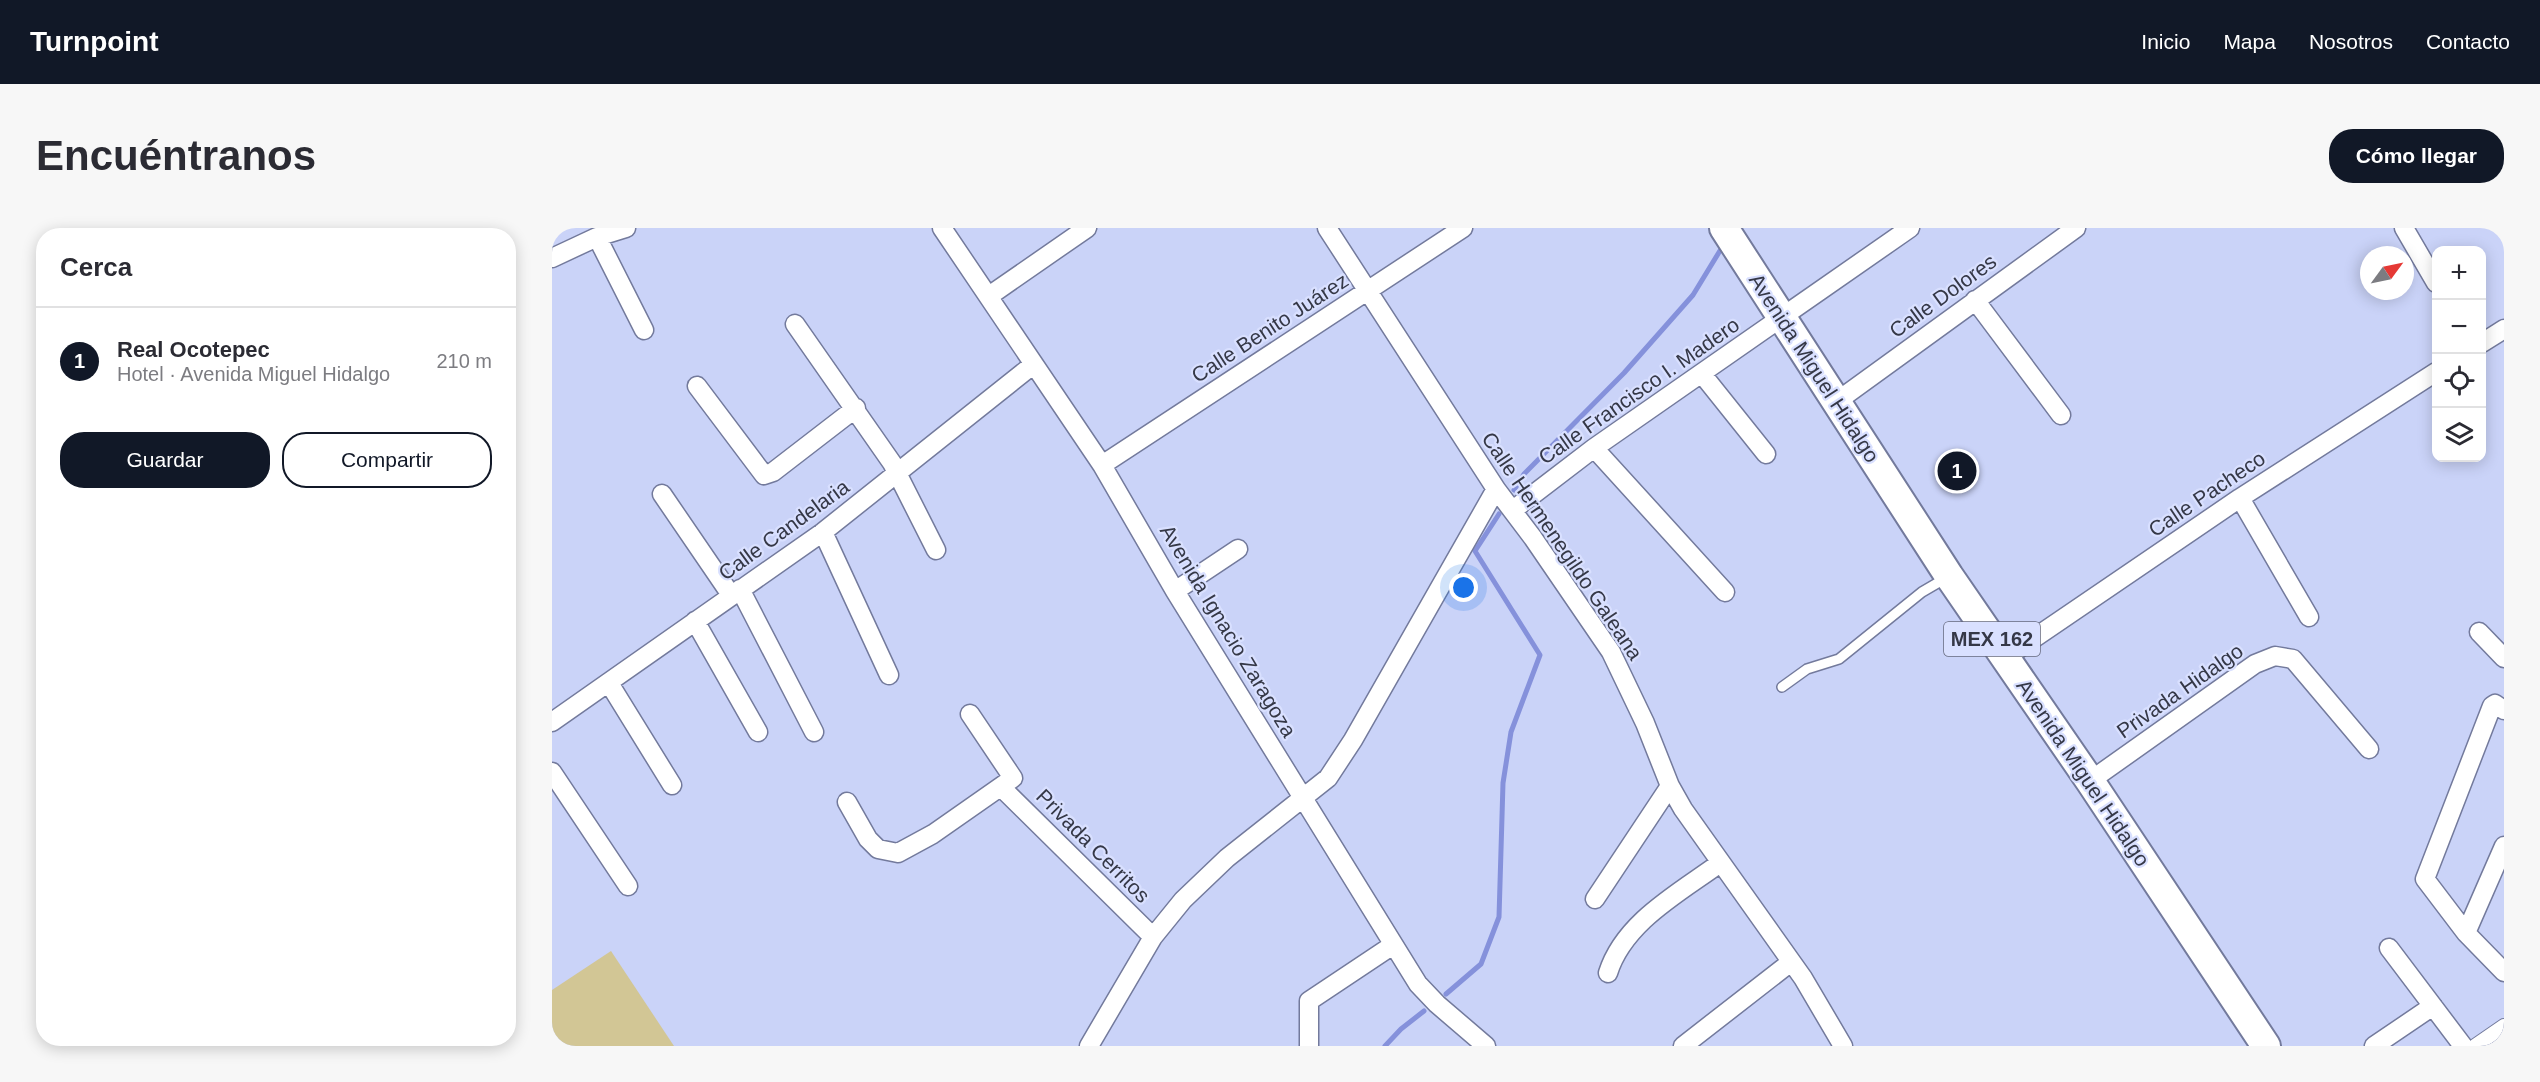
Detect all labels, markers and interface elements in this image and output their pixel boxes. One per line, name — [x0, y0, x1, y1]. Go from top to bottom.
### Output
text: Turnpoint — [30, 26, 159, 57]
text: Inicio — [2141, 30, 2190, 53]
text: Mapa — [2223, 30, 2276, 53]
text: Nosotros — [2309, 30, 2393, 53]
text: Contacto — [2426, 30, 2510, 53]
button: Cómo llegar — [2329, 129, 2504, 183]
text: Encuéntranos — [36, 132, 316, 179]
north arrow — [2360, 246, 2414, 300]
map controls — [2432, 246, 2486, 462]
button: + — [2432, 246, 2486, 300]
street label: Calle Dolores — [1885, 249, 2000, 342]
text: Cerca — [60, 252, 132, 282]
street label: Calle Benito Juárez — [1187, 268, 1352, 387]
street label: Avenida Miguel Hidalgo — [1745, 269, 1884, 466]
button: − — [2432, 300, 2486, 354]
street label: Calle Francisco I. Madero — [1534, 313, 1743, 469]
text: Real Ocotepec — [117, 337, 270, 362]
text: 1 — [74, 350, 85, 372]
text: 210 m — [436, 350, 492, 372]
button: locate — [2432, 354, 2486, 408]
text: Hotel · Avenida Miguel Hidalgo — [117, 363, 390, 385]
button: layers — [2432, 408, 2486, 462]
street label: Calle Hermenegildo Galeana — [1477, 428, 1648, 664]
button: Guardar — [60, 432, 270, 488]
button: Compartir — [282, 432, 492, 488]
street label: Calle Pacheco — [2144, 446, 2269, 541]
pin: 1 — [1938, 448, 1976, 494]
street label: Calle Candelaria — [714, 474, 854, 585]
street label: Avenida Ignacio Zaragoza — [1156, 520, 1301, 741]
your location — [1449, 573, 1478, 602]
road number: MEX 162 — [1944, 622, 2040, 656]
street label: Privada Hidalgo — [2112, 639, 2247, 743]
street label: Avenida Miguel Hidalgo — [2012, 675, 2155, 870]
street label: Privada Cerritos — [1032, 784, 1155, 907]

